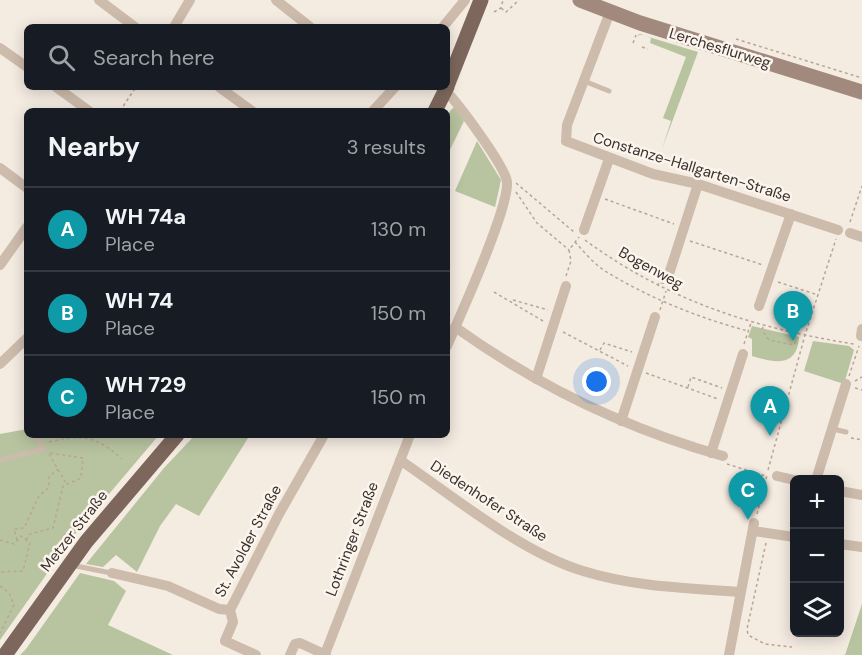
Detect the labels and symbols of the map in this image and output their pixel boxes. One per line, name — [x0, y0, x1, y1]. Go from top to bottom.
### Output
street label: Lerchesflurweg — [667, 23, 773, 73]
street label: Constanze-Hallgarten-Straße — [590, 127, 794, 207]
street label: Bogenweg — [615, 242, 687, 294]
pin: B — [774, 292, 812, 341]
your location — [582, 367, 611, 396]
pin: A — [750, 386, 790, 436]
street label: Diedenhofer Straße — [427, 456, 551, 546]
pin: C — [728, 470, 768, 520]
street label: Lothringer Straße — [321, 479, 383, 599]
street label: St. Avolder Straße — [210, 481, 286, 601]
street label: Metzer Straße — [36, 486, 112, 576]

